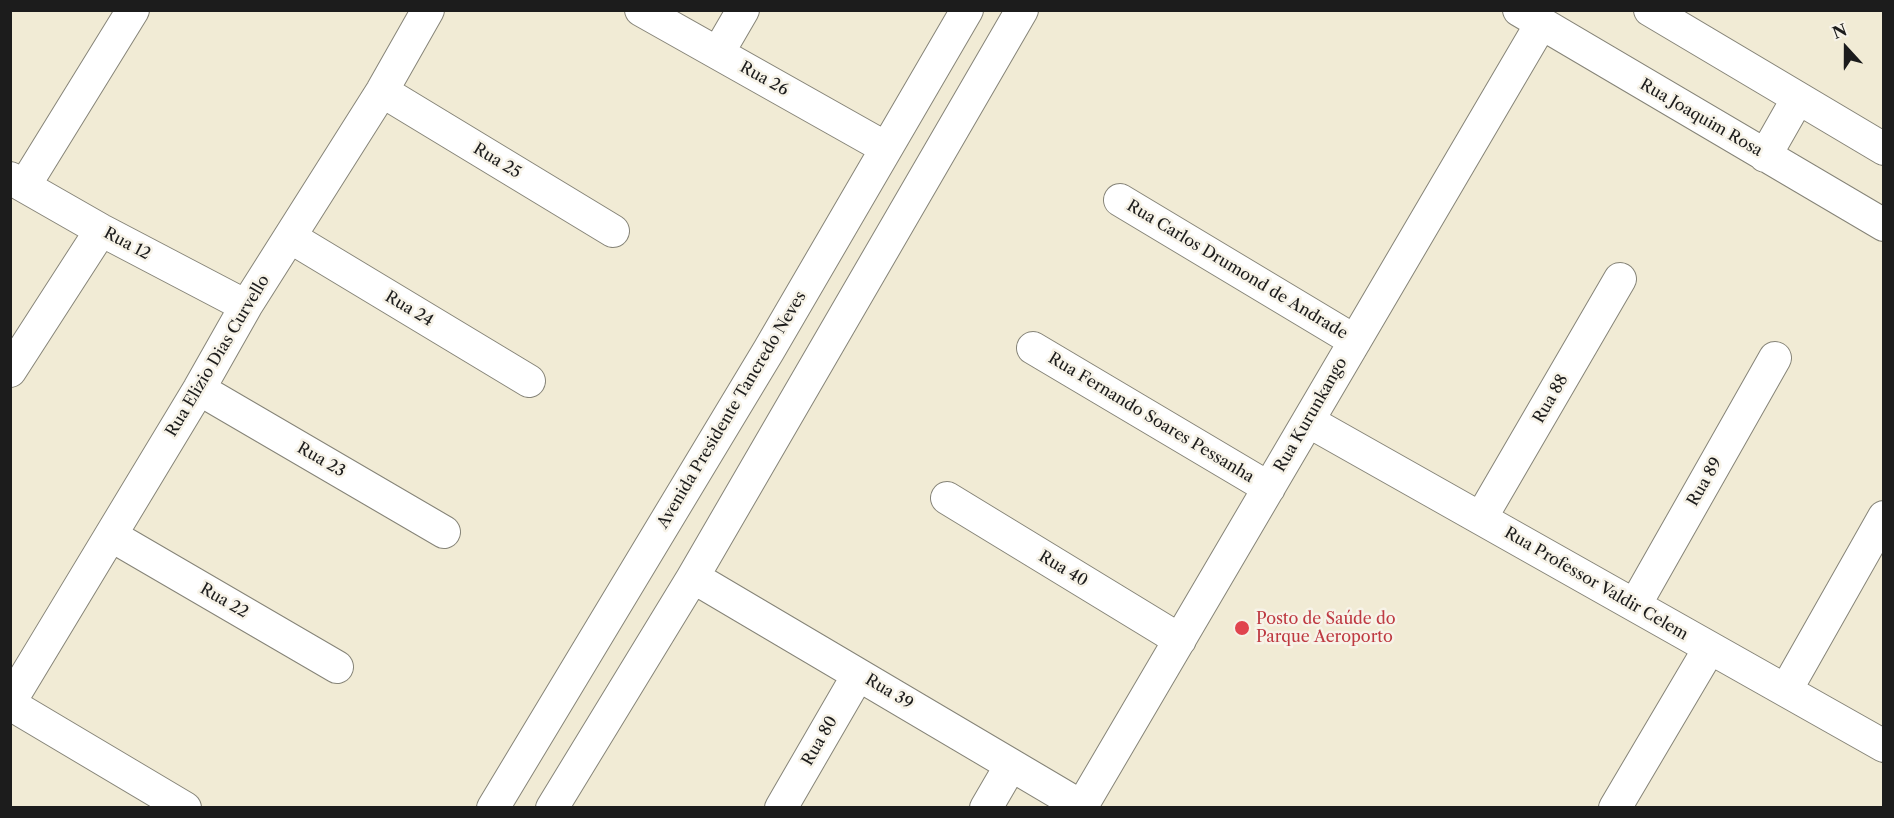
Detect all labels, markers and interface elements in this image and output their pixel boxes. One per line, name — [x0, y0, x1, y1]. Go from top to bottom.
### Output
north arrow — [1816, 18, 1876, 78]
text: N — [1829, 19, 1850, 43]
street label: Rua 26 — [736, 58, 792, 100]
street label: Rua Joaquim Rosa — [1636, 75, 1766, 161]
street label: Rua 25 — [470, 139, 524, 183]
street label: Rua Carlos Drumond de Andrade — [1123, 196, 1351, 344]
street label: Rua 12 — [100, 224, 154, 264]
street label: Rua Elizio Dias Curvello — [162, 272, 274, 440]
street label: Rua 24 — [381, 287, 437, 331]
street label: Avenida Presidente Tancredo Neves — [653, 288, 811, 532]
street label: Rua Fernando Soares Pessanha — [1045, 349, 1257, 487]
street label: Rua Kurunkango — [1271, 354, 1351, 476]
street label: Rua 88 — [1529, 371, 1573, 427]
street label: Rua 23 — [294, 439, 348, 481]
street label: Rua 89 — [1683, 454, 1727, 510]
street label: Rua Professor Valdir Celem — [1501, 523, 1691, 645]
street label: Rua 40 — [1035, 547, 1091, 591]
street label: Rua 22 — [196, 580, 252, 622]
place label: Posto de Saúde do Parque Aeroporto — [1256, 609, 1396, 647]
marker: Posto de Saúde do Parque Aeroporto — [1233, 619, 1251, 637]
street label: Rua 39 — [862, 670, 916, 714]
street label: Rua 80 — [798, 713, 842, 769]

